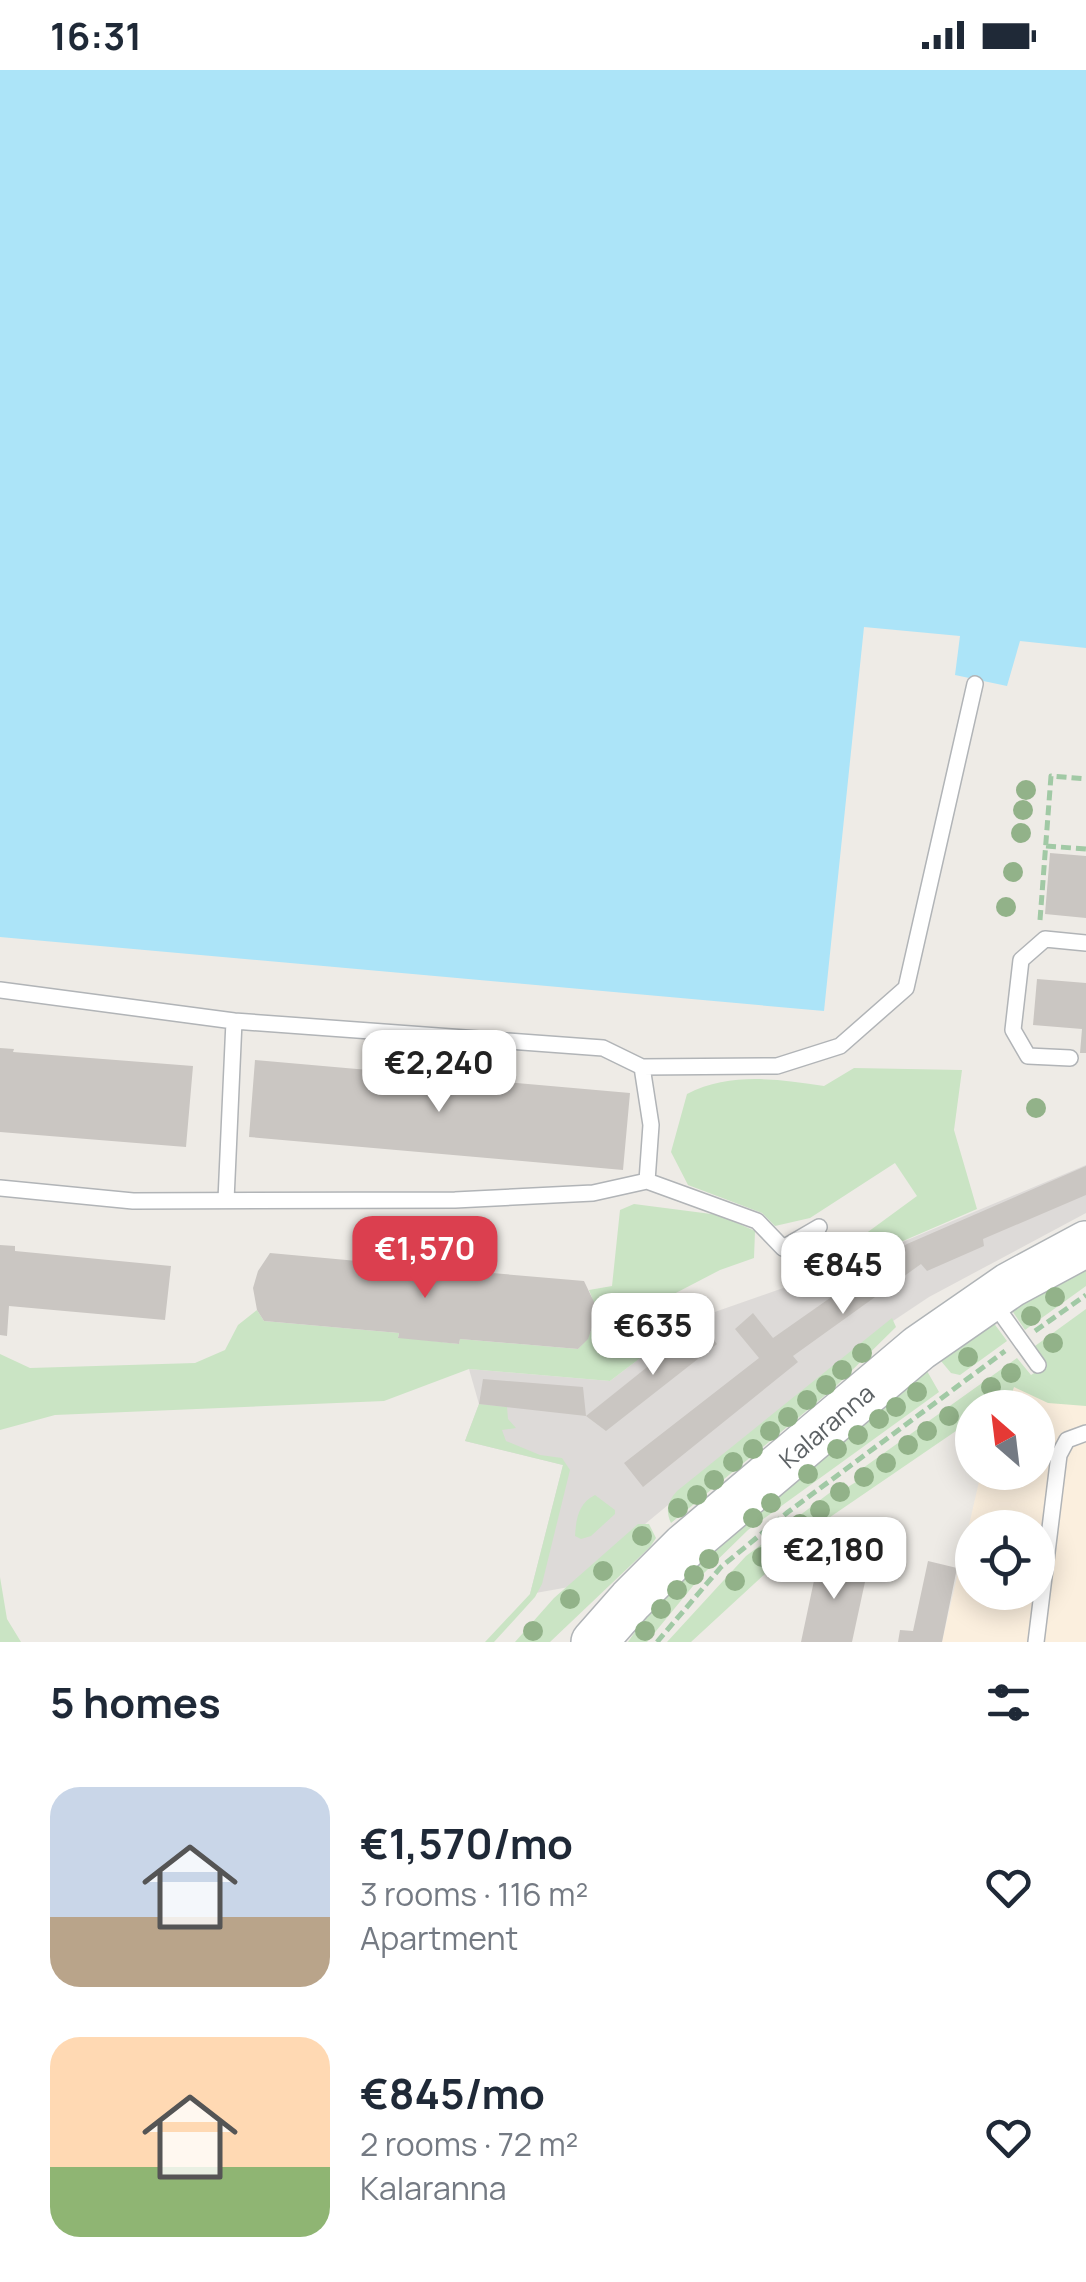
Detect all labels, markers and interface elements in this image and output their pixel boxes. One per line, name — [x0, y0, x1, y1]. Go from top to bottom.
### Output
text: 16:31 — [50, 9, 142, 61]
pin: €2,240 — [358, 1030, 520, 1115]
text: €2,240 — [384, 1040, 494, 1084]
pin: €1,570 — [344, 1216, 506, 1301]
text: €1,570 — [374, 1226, 476, 1270]
pin: €845 — [784, 1232, 902, 1317]
text: €845 — [803, 1242, 883, 1286]
pin: €635 — [594, 1293, 712, 1378]
text: €635 — [613, 1303, 693, 1347]
street label: Kalaranna — [771, 1375, 881, 1476]
north arrow — [955, 1390, 1055, 1490]
map controls — [955, 1390, 1055, 1610]
button: locate — [955, 1510, 1055, 1610]
pin: €2,180 — [753, 1517, 915, 1602]
text: €2,180 — [783, 1527, 885, 1571]
text: 5 homes — [50, 1673, 221, 1731]
icon: filters — [981, 1675, 1036, 1730]
text: €1,570/mo — [360, 1814, 573, 1872]
icon: home — [130, 1827, 250, 1947]
icon: heart — [981, 1860, 1036, 1915]
text: 3 rooms · 116 m² — [360, 1872, 588, 1916]
text: Apartment — [360, 1916, 518, 1960]
text: €845/mo — [360, 2064, 545, 2122]
icon: home — [130, 2077, 250, 2197]
icon: heart — [981, 2110, 1036, 2165]
text: 2 rooms · 72 m² — [360, 2122, 578, 2166]
text: Kalaranna — [360, 2166, 506, 2210]

